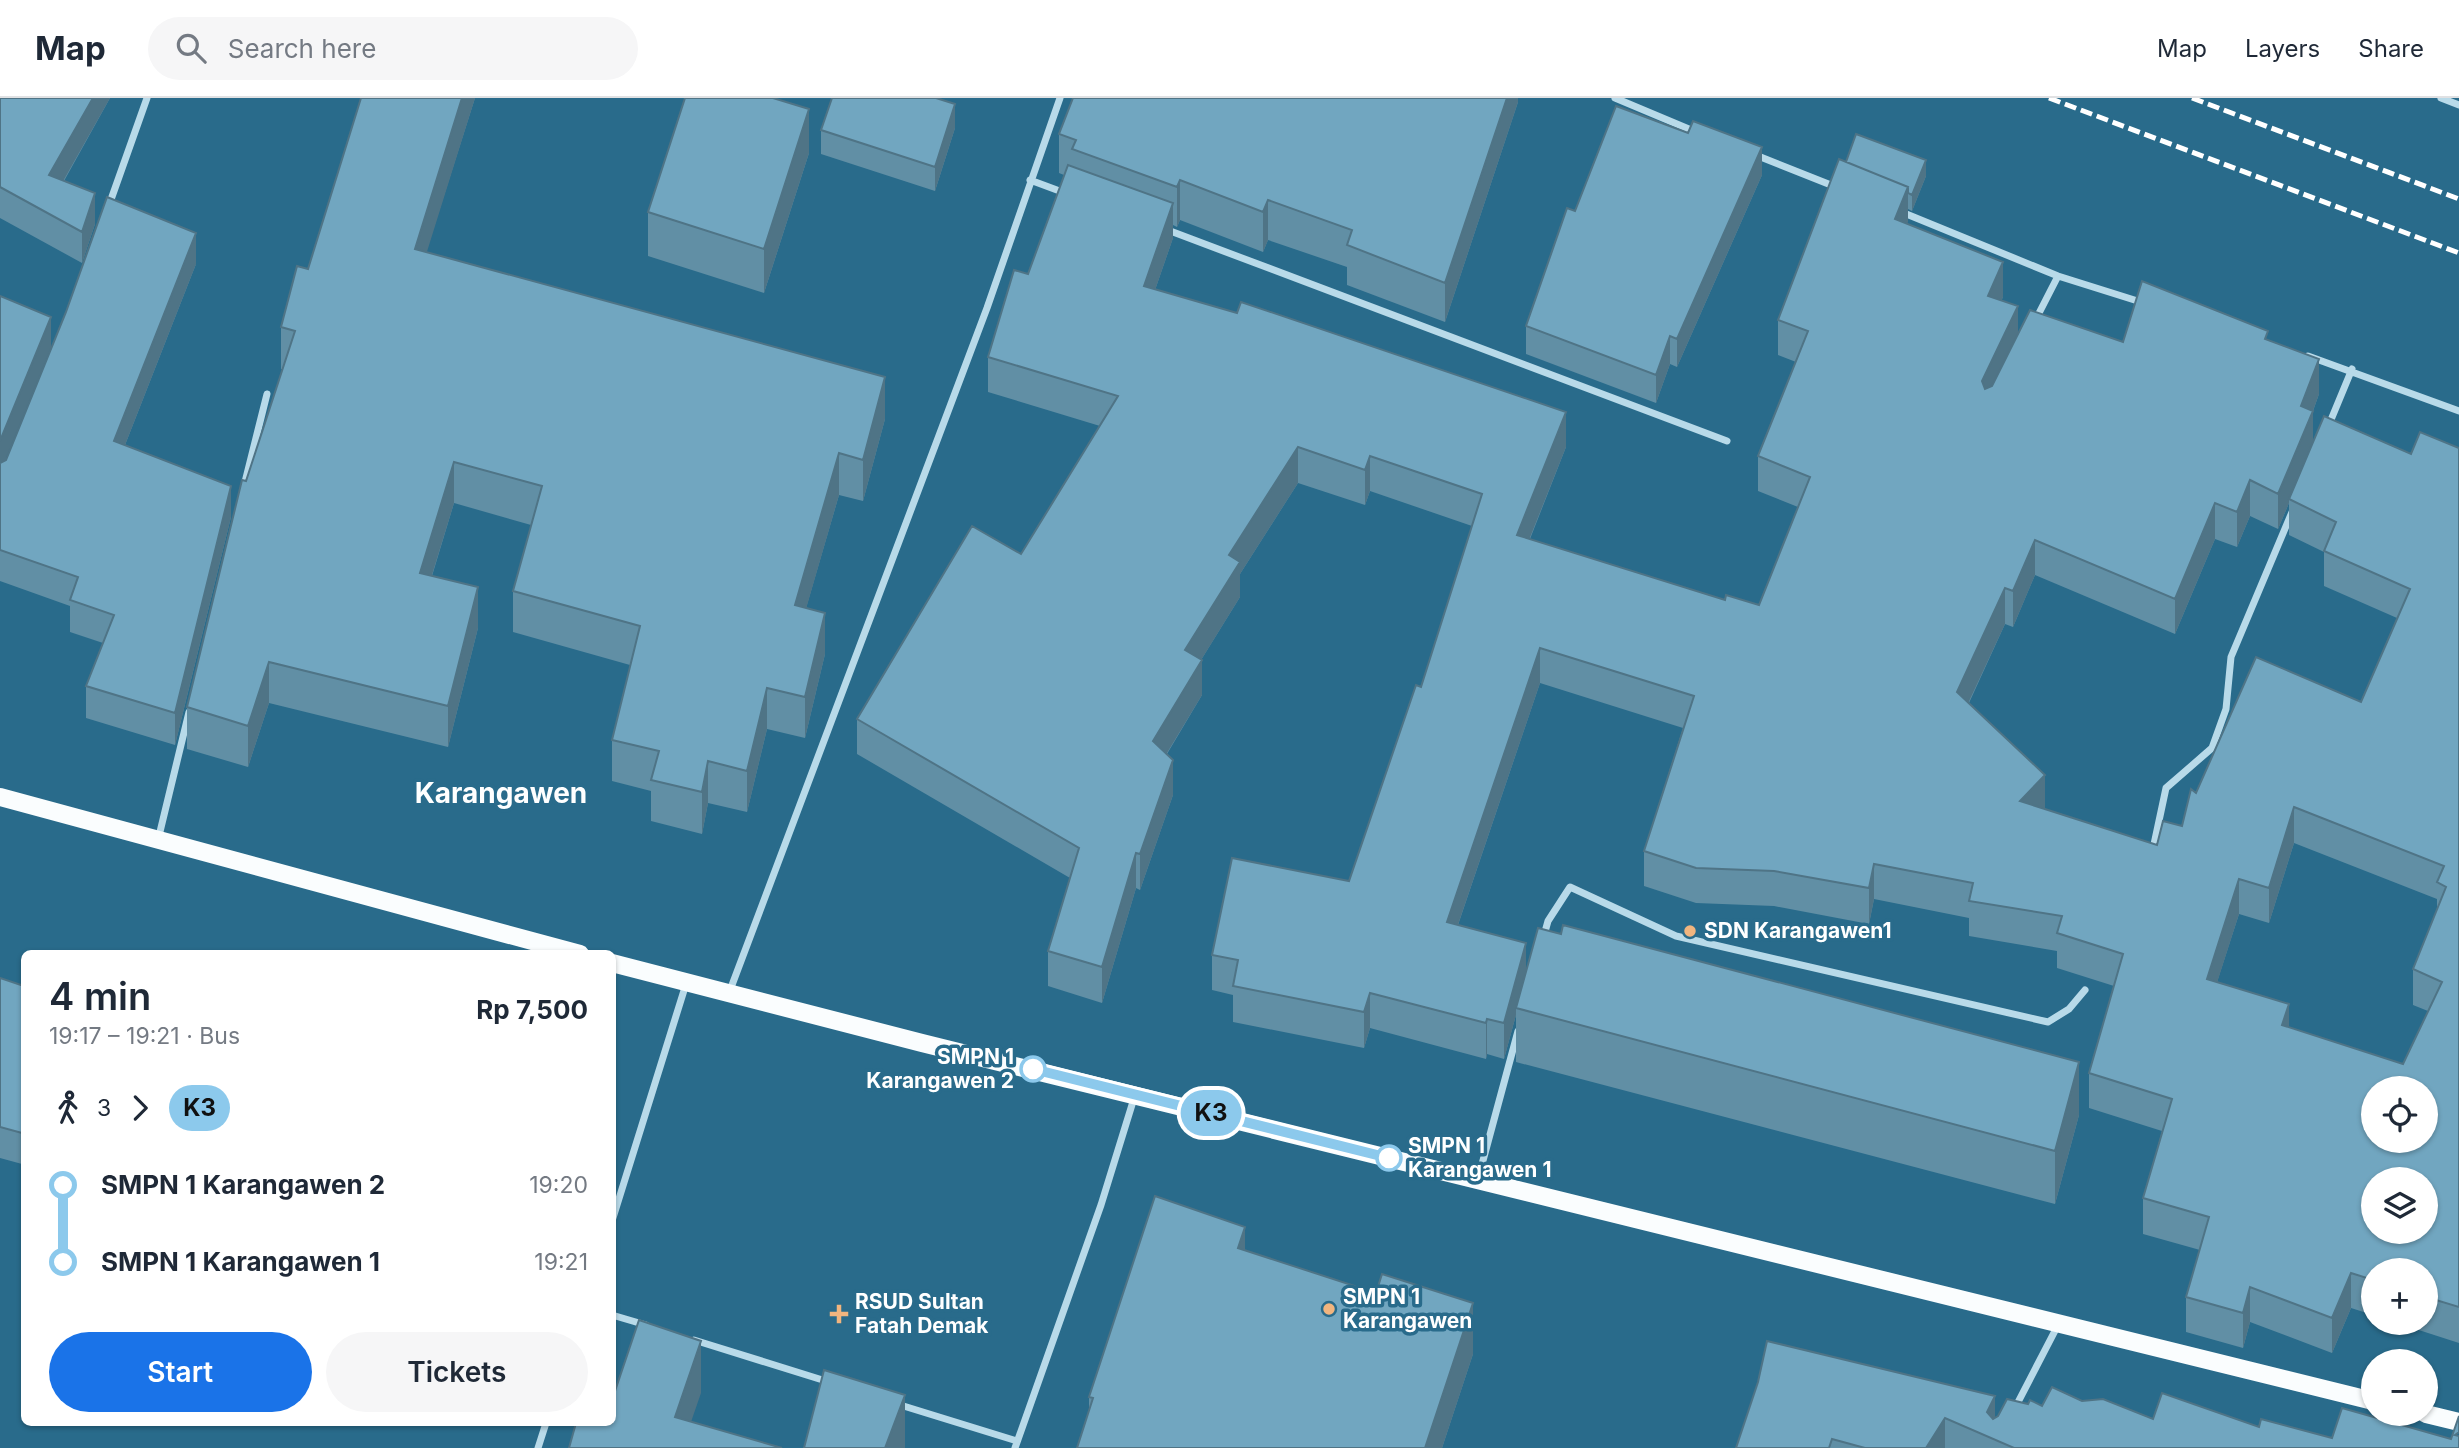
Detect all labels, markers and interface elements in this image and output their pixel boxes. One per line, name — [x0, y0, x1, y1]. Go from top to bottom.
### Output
search box — [148, 17, 638, 80]
text: Map — [35, 28, 106, 68]
icon: search — [172, 29, 210, 67]
text: Search here — [228, 33, 376, 64]
text: Map — [2157, 34, 2207, 63]
text: Layers — [2245, 34, 2320, 63]
text: Share — [2358, 34, 2424, 63]
district label: Karangawen — [415, 776, 587, 810]
place label: SDN Karangawen1 — [1704, 918, 1892, 943]
marker: SDN Karangawen1 — [1682, 923, 1698, 939]
text: 4 min — [49, 973, 151, 1019]
text: Rp 7,500 — [476, 994, 588, 1025]
text: 19:17 – 19:21 · Bus — [49, 1022, 240, 1050]
place label: SMPN 1 Karangawen 2 — [866, 1044, 1014, 1093]
marker: SMPN 1 Karangawen 2 — [1020, 1056, 1046, 1082]
map controls — [2361, 1076, 2438, 1426]
button: locate — [2361, 1076, 2438, 1153]
icon: walk — [49, 1089, 87, 1127]
icon: forward — [121, 1089, 159, 1127]
line badge: K3 — [1180, 1090, 1242, 1136]
text: K3 — [183, 1093, 216, 1122]
text: 3 — [97, 1094, 111, 1122]
text: K3 — [1195, 1098, 1227, 1127]
place label: SMPN 1 Karangawen 1 — [1408, 1133, 1551, 1182]
marker: SMPN 1 Karangawen 1 — [1376, 1145, 1402, 1171]
button: layers — [2361, 1167, 2438, 1244]
text: SMPN 1 Karangawen 2 — [101, 1169, 385, 1200]
text: 19:20 — [529, 1171, 588, 1199]
text: SMPN 1 Karangawen 1 — [101, 1246, 380, 1277]
text: 19:21 — [534, 1248, 588, 1276]
button: + — [2361, 1258, 2438, 1335]
place label: SMPN 1 Karangawen — [1343, 1284, 1472, 1333]
place label: RSUD Sultan Fatah Demak — [855, 1289, 989, 1338]
marker: SMPN 1 Karangawen — [1321, 1301, 1337, 1317]
marker: RSUD Sultan Fatah Demak — [829, 1304, 849, 1324]
button: Start — [49, 1332, 312, 1412]
button: Tickets — [326, 1332, 588, 1412]
button: − — [2361, 1349, 2438, 1426]

